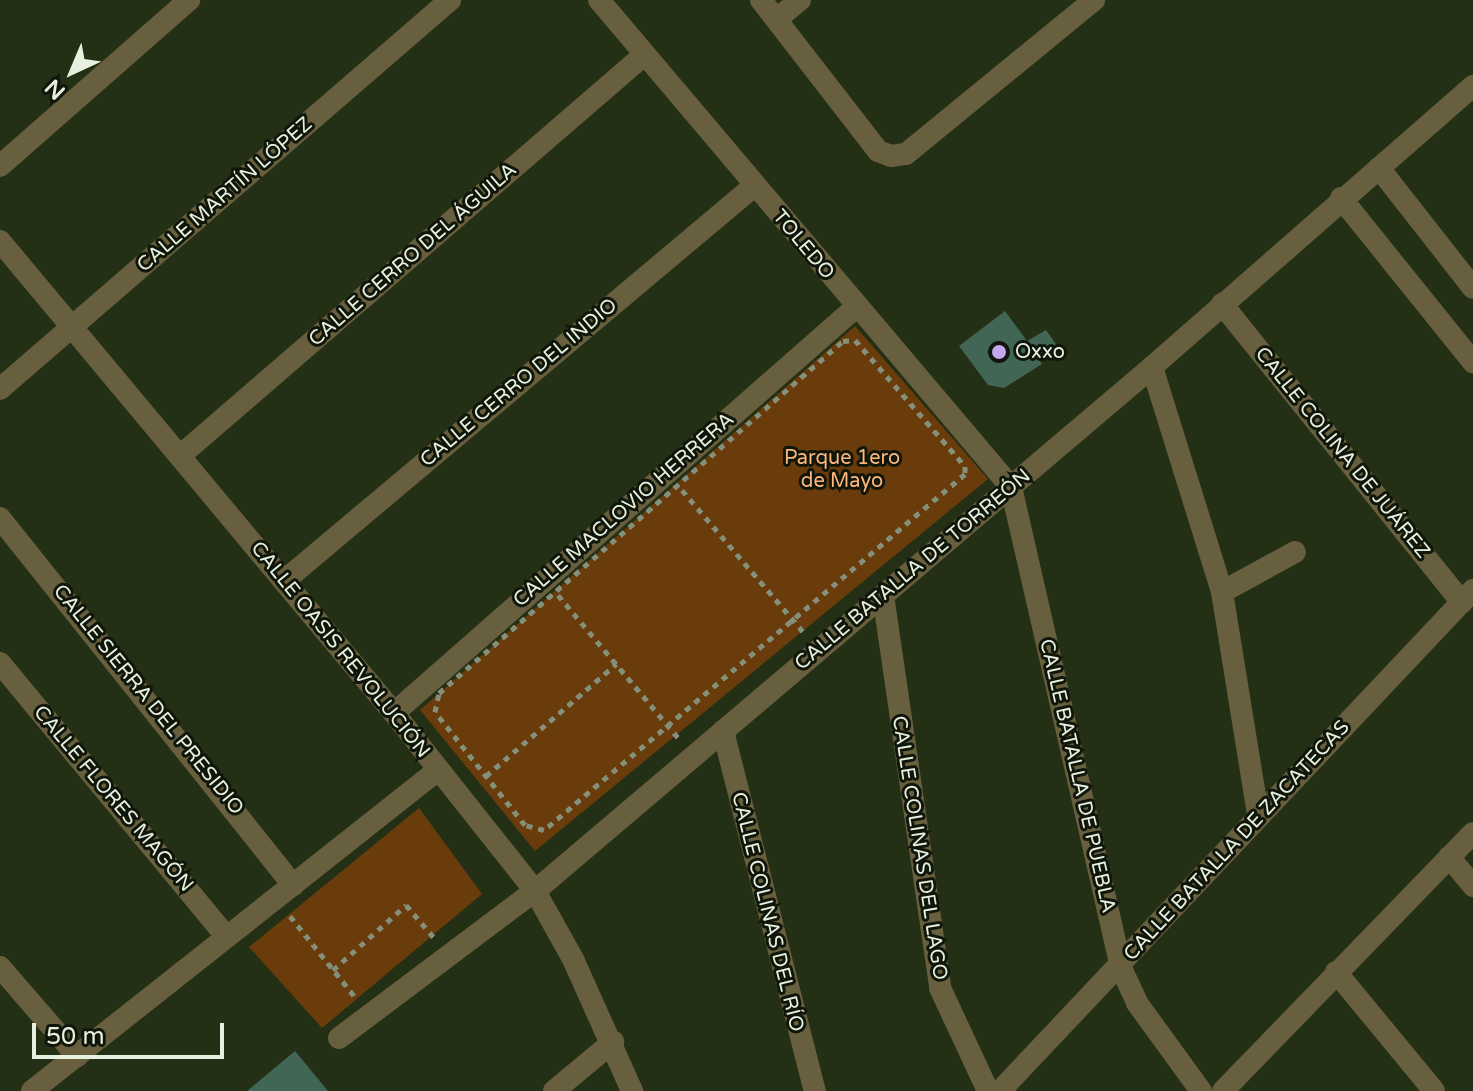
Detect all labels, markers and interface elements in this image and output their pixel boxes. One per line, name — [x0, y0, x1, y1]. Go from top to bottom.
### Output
north arrow — [32, 32, 112, 112]
text: N — [40, 74, 71, 105]
street label: CALLE MARTÍN LÓPEZ — [133, 112, 317, 278]
street label: CALLE CERRO DEL ÁGUILA — [304, 158, 522, 352]
street label: TOLEDO — [767, 205, 839, 285]
street label: CALLE CERRO DEL INDIO — [416, 294, 622, 472]
place label: Oxxo — [1015, 340, 1065, 364]
marker: Oxxo — [990, 343, 1008, 361]
street label: CALLE COLINA DE JUÁREZ — [1249, 343, 1435, 563]
street label: CALLE MACLOVIO HERRERA — [509, 408, 739, 612]
park label: Parque 1ero de Mayo — [784, 446, 900, 493]
street label: CALLE BATALLA DE TORREÓN — [790, 464, 1036, 676]
street label: CALLE OASIS REVOLUCIÓN — [245, 537, 435, 763]
street label: CALLE SIERRA DEL PRESIDIO — [48, 580, 248, 820]
street label: CALLE BATALLA DE PUEBLA — [1034, 637, 1120, 915]
street label: CALLE FLORES MAGÓN — [28, 701, 198, 897]
street label: CALLE COLINAS DEL LAGO — [886, 714, 952, 982]
street label: CALLE BATALLA DE ZACATECAS — [1119, 716, 1355, 966]
street label: CALLE COLINAS DEL RÍO — [726, 790, 808, 1034]
scale bar — [36, 1007, 228, 1057]
text: 50 m — [46, 1022, 104, 1051]

